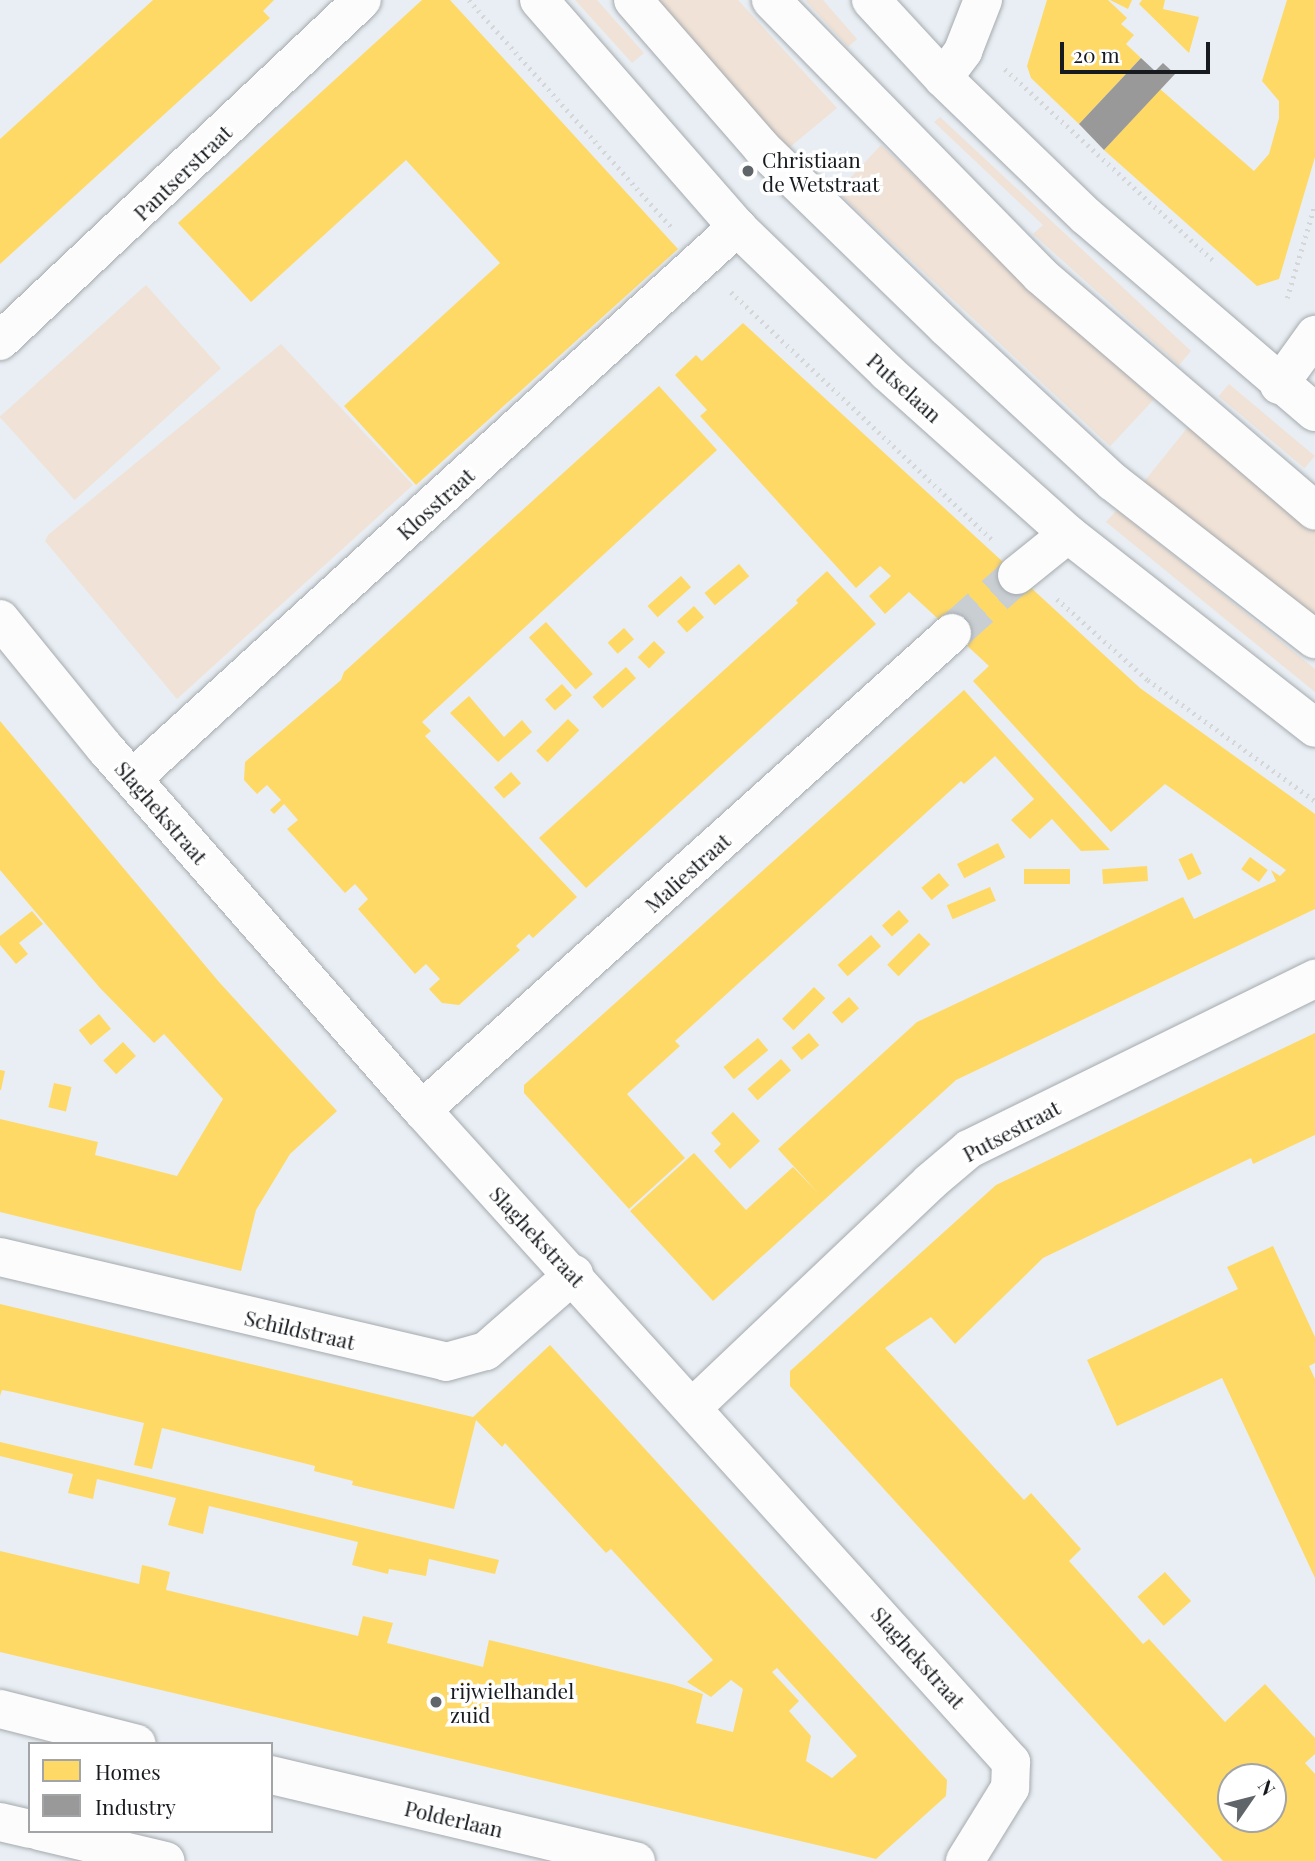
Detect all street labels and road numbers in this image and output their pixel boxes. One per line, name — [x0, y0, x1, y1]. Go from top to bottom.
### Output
street label: Pantserstraat — [128, 119, 236, 225]
street label: Putselaan — [863, 347, 947, 427]
street label: Klosstraat — [391, 462, 479, 544]
street label: Slaghekstraat — [111, 755, 213, 869]
street label: Maliestraat — [639, 827, 735, 917]
street label: Putsestraat — [958, 1094, 1064, 1166]
street label: Slaghekstraat — [485, 1181, 591, 1291]
street label: Schildstraat — [242, 1304, 358, 1354]
street label: Slaghekstraat — [867, 1601, 971, 1713]
street label: Polderlaan — [402, 1794, 506, 1842]

